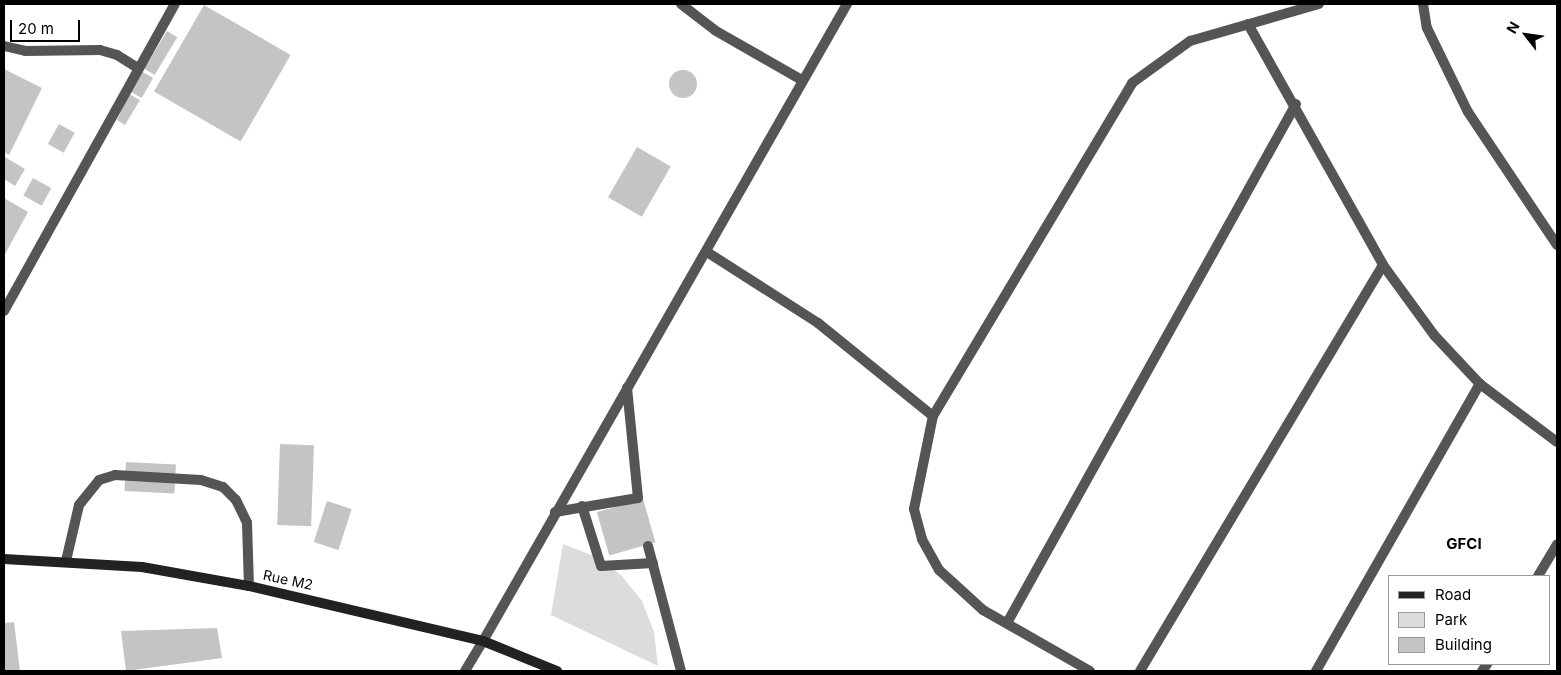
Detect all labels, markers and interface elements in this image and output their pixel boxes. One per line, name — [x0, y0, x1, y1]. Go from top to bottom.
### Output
scale bar — [12, 10, 82, 42]
north arrow — [1501, 10, 1551, 60]
text: N — [1503, 18, 1523, 36]
text: 20 m — [18, 19, 54, 38]
district label: GFCI — [1446, 535, 1482, 553]
street label: Rue M2 — [262, 567, 314, 593]
legend — [1388, 575, 1551, 665]
text: Road — [1435, 585, 1471, 604]
text: Park — [1435, 610, 1467, 629]
text: Building — [1435, 635, 1492, 654]

